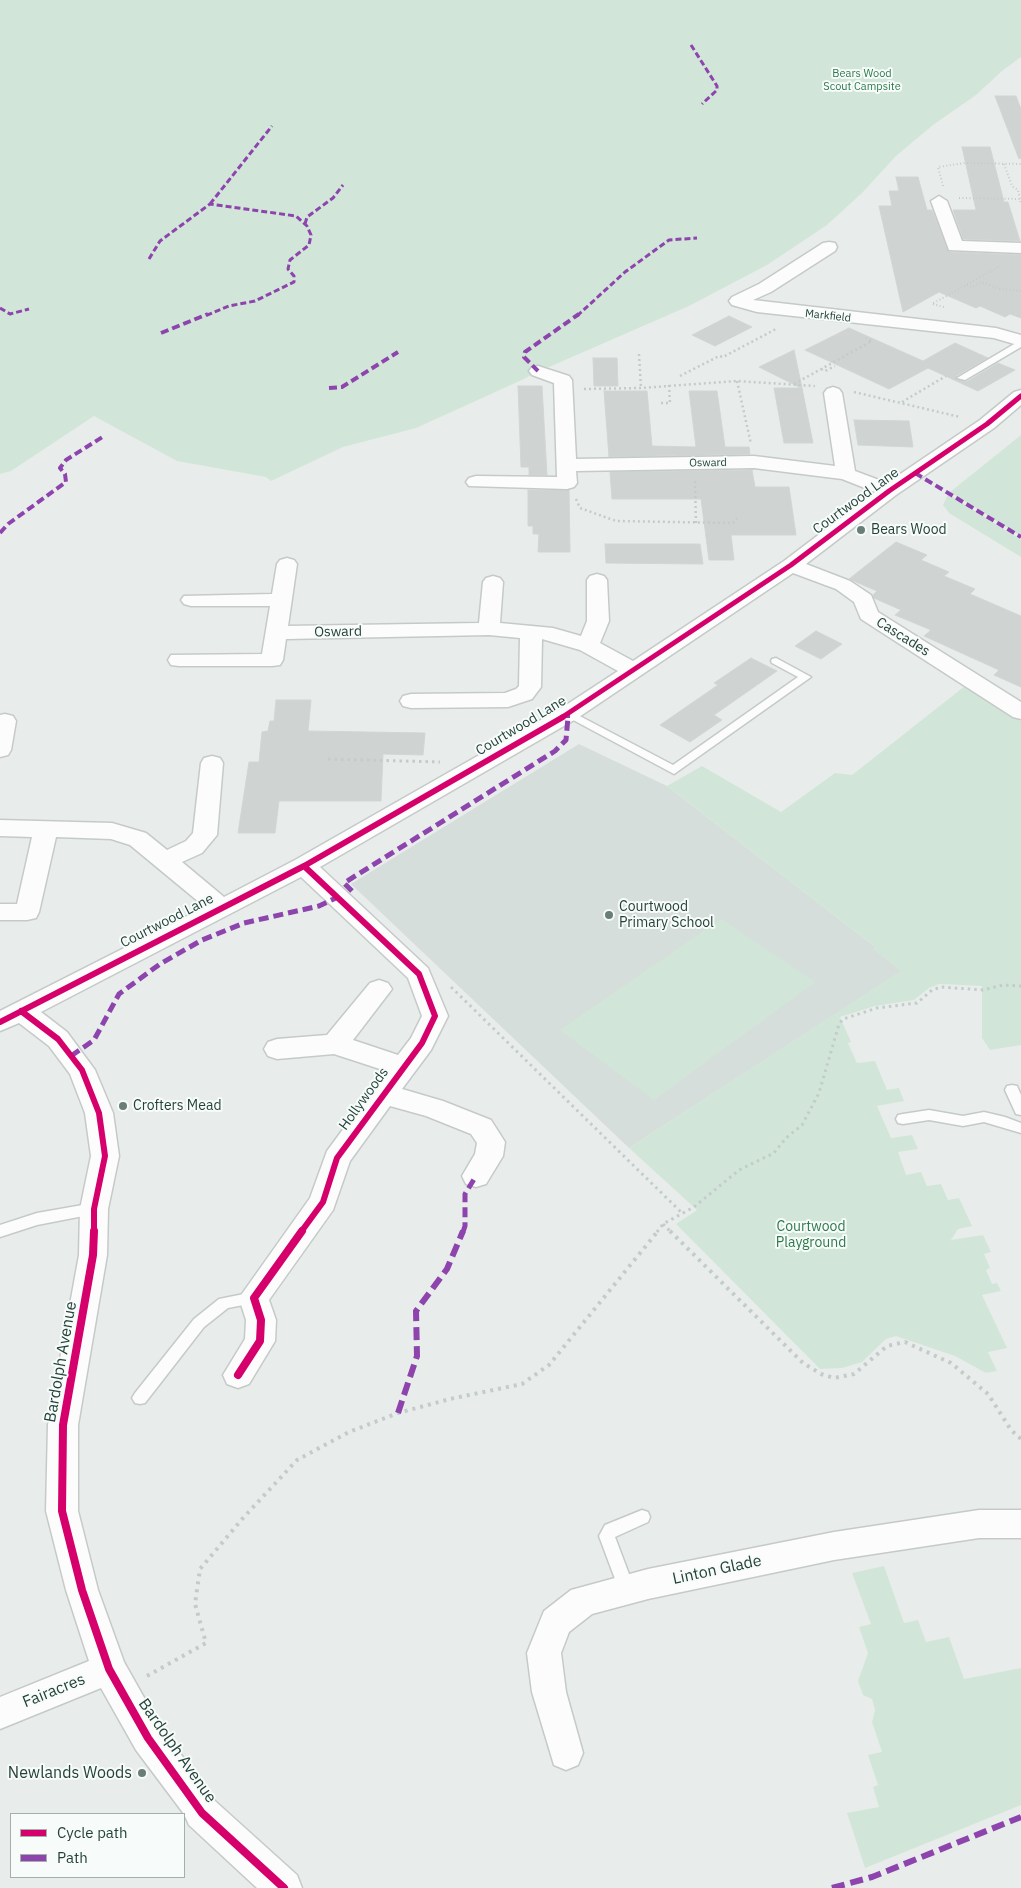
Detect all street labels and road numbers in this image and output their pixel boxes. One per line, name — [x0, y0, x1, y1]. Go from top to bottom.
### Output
street label: Markfield — [804, 307, 852, 325]
street label: Osward — [689, 456, 727, 470]
street label: Courtwood Lane — [810, 464, 902, 538]
street label: Cascades — [873, 614, 933, 660]
street label: Osward — [314, 623, 362, 641]
street label: Courtwood Lane — [473, 692, 569, 760]
street label: Courtwood Lane — [118, 890, 216, 952]
street label: Hollywoods — [336, 1064, 392, 1134]
street label: Bardolph Avenue — [41, 1300, 81, 1424]
street label: Linton Glade — [671, 1551, 763, 1589]
street label: Fairacres — [20, 1670, 88, 1712]
street label: Bardolph Avenue — [134, 1695, 220, 1807]

